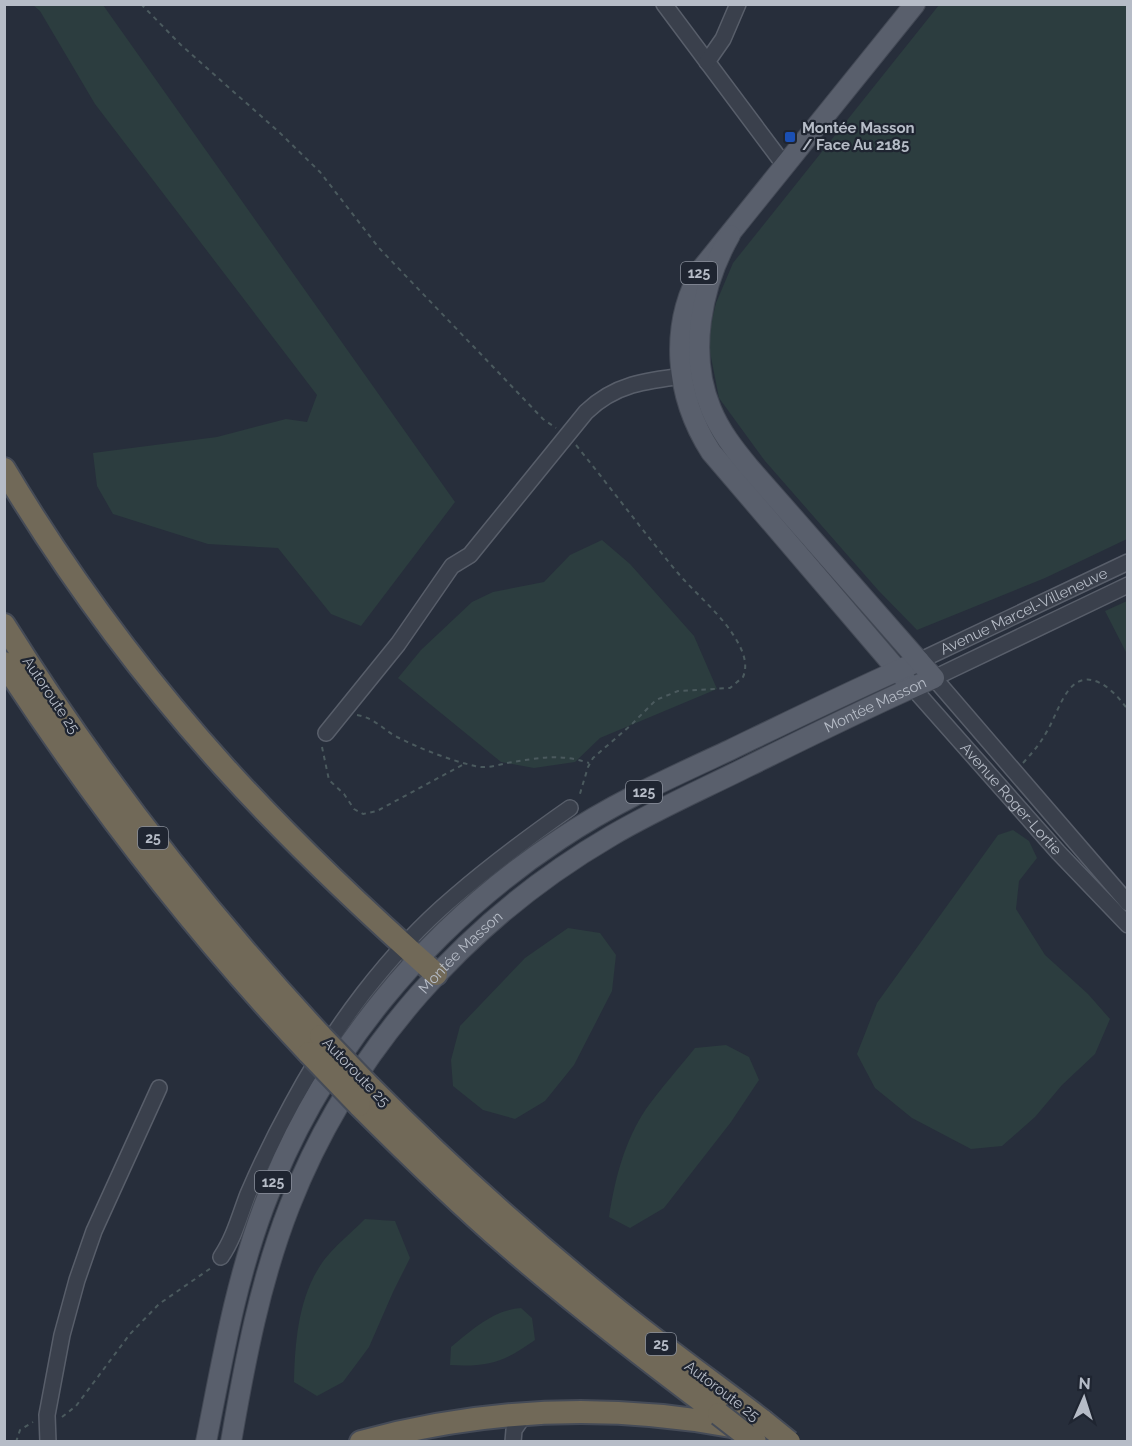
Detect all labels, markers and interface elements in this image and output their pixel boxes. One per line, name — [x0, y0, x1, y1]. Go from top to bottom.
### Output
place label: Montée Masson / Face Au 2185 — [802, 119, 915, 154]
marker: Montée Masson / Face Au 2185 — [783, 130, 797, 144]
road number: 125 — [681, 262, 717, 284]
street label: Avenue Marcel-Villeneuve — [937, 564, 1111, 659]
street label: Autoroute 25 — [19, 653, 83, 737]
street label: Montée Masson — [821, 673, 929, 737]
street label: Avenue Roger-Lortie — [957, 739, 1066, 859]
road number: 125 — [626, 781, 662, 803]
road number: 25 — [138, 827, 168, 849]
street label: Montée Masson — [415, 907, 506, 997]
street label: Autoroute 25 — [319, 1034, 393, 1110]
road number: 125 — [255, 1171, 291, 1193]
road number: 25 — [646, 1333, 676, 1355]
street label: Autoroute 25 — [681, 1357, 763, 1425]
north arrow — [1054, 1368, 1114, 1428]
text: N — [1078, 1374, 1091, 1393]

